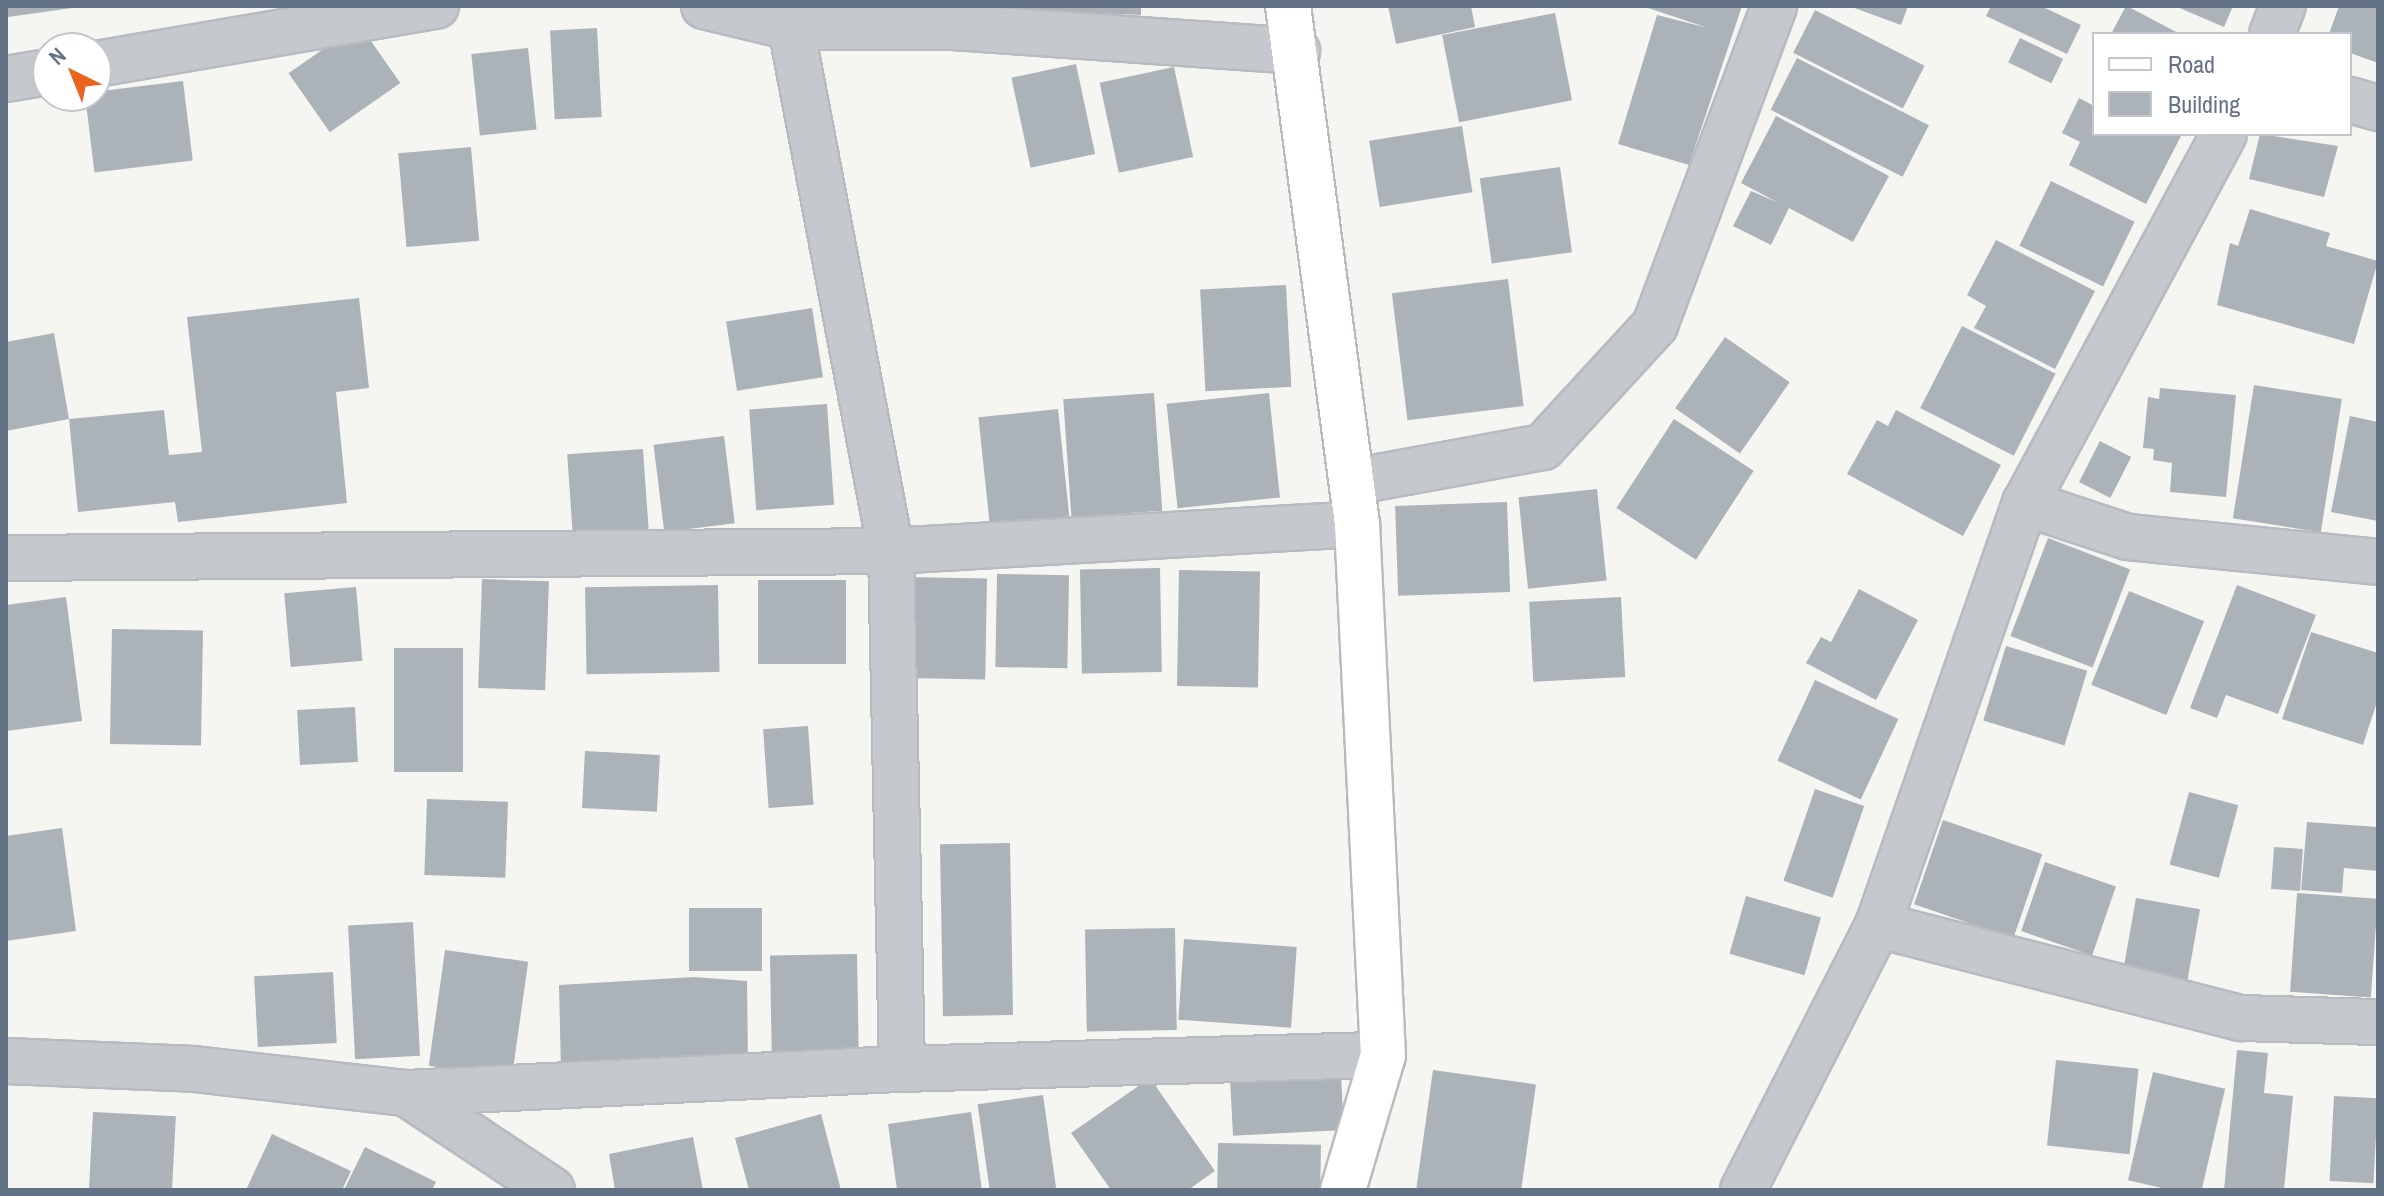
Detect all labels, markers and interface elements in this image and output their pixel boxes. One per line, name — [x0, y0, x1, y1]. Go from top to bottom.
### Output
north arrow — [32, 32, 112, 112]
legend — [2092, 32, 2352, 136]
text: N — [42, 40, 72, 71]
text: Road — [2168, 48, 2215, 80]
text: Building — [2168, 88, 2240, 120]

